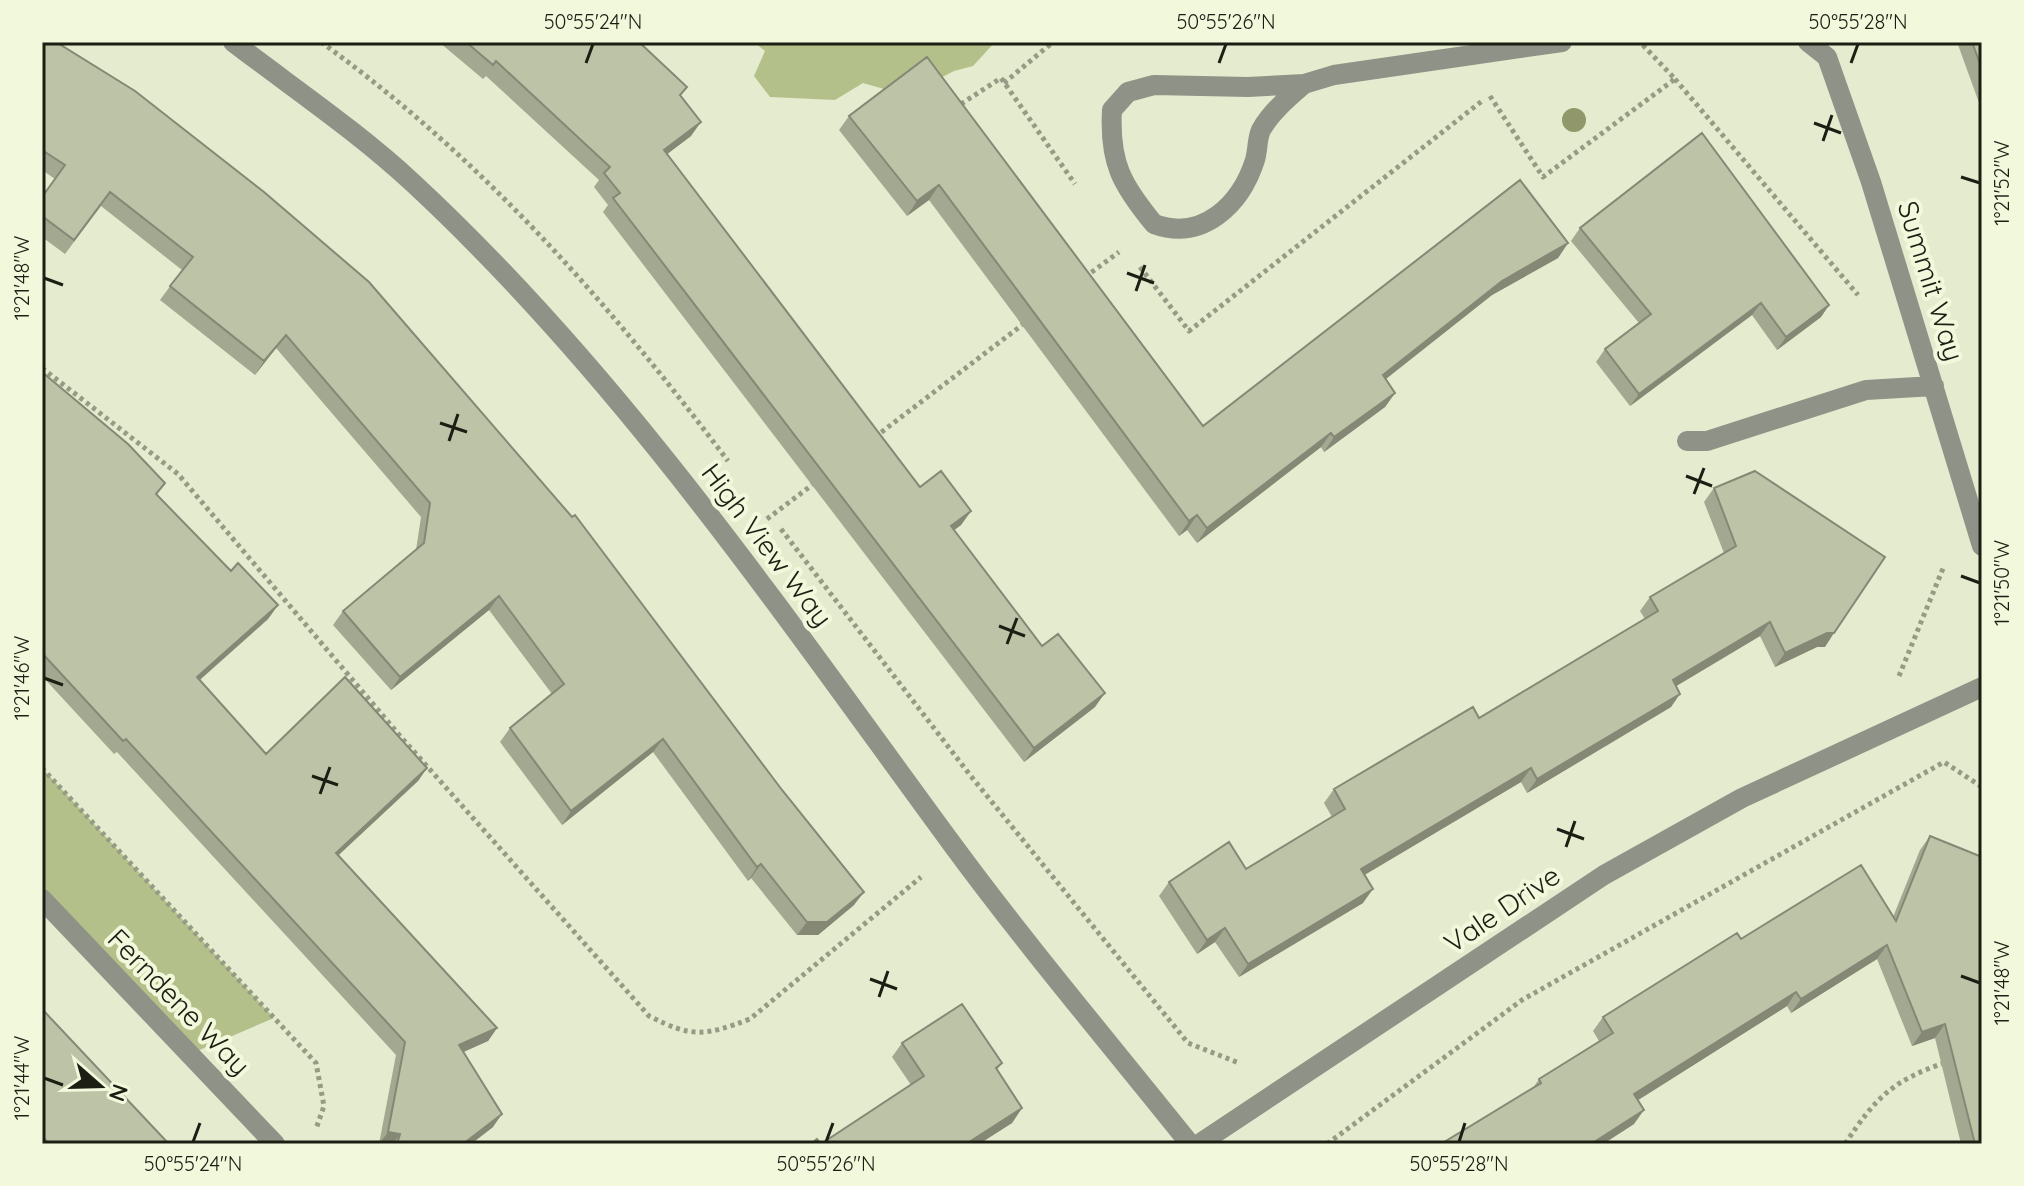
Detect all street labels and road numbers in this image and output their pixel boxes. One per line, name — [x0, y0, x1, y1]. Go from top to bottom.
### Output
street label: Summit Way — [1891, 197, 1972, 365]
street label: High View Way — [694, 456, 840, 633]
street label: Vale Drive — [1437, 857, 1566, 960]
street label: Ferndene Way — [101, 921, 258, 1082]

